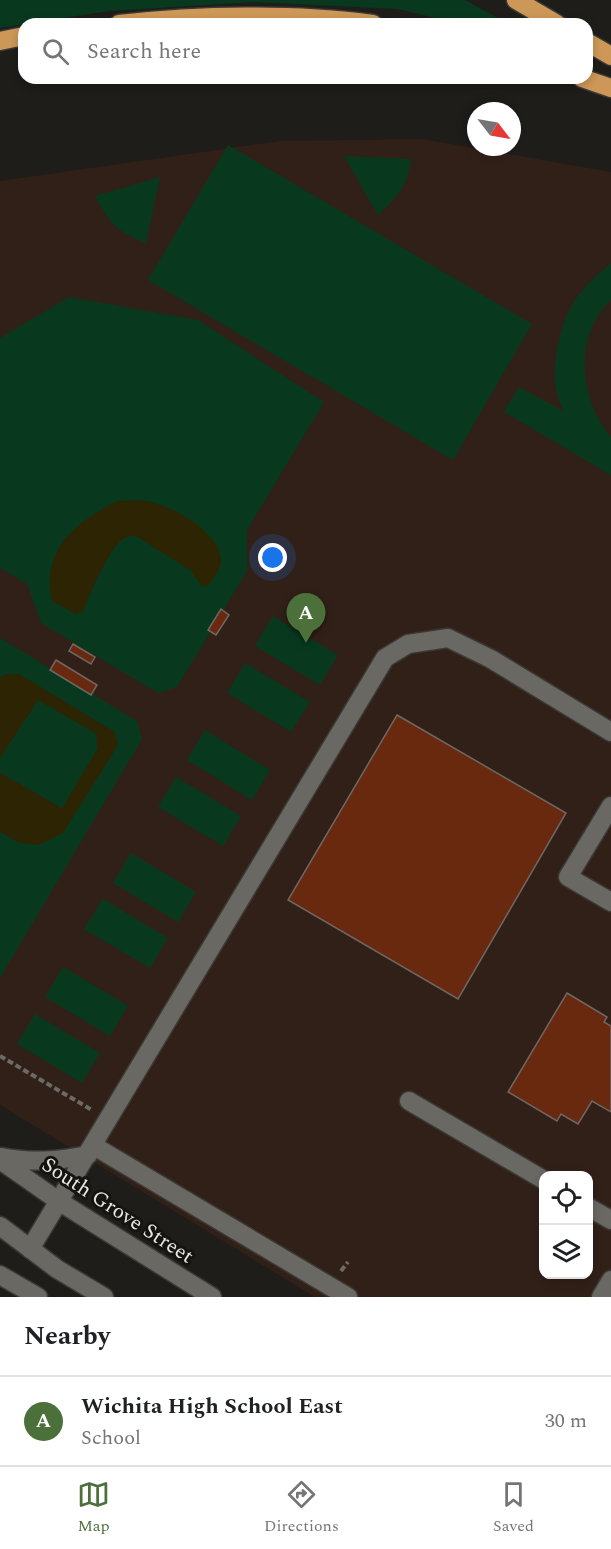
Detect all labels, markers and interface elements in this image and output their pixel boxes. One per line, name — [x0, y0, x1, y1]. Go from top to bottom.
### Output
search box — [18, 18, 593, 84]
icon: search — [39, 35, 72, 68]
text: Search here — [87, 35, 201, 68]
north arrow — [467, 102, 521, 156]
your location — [258, 543, 287, 572]
pin: A — [286, 594, 326, 643]
street label: South Grove Street — [35, 1149, 200, 1272]
map controls — [539, 1171, 593, 1279]
button: locate — [539, 1171, 593, 1225]
button: layers — [539, 1225, 593, 1279]
text: Nearby — [24, 1316, 110, 1356]
text: Wichita High School East — [81, 1390, 343, 1423]
text: A — [36, 1406, 51, 1436]
text: 30 m — [545, 1406, 587, 1436]
text: School — [81, 1423, 141, 1453]
tab: Map — [77, 1478, 110, 1538]
tab: Directions — [264, 1478, 339, 1538]
tab: Saved — [493, 1478, 534, 1538]

